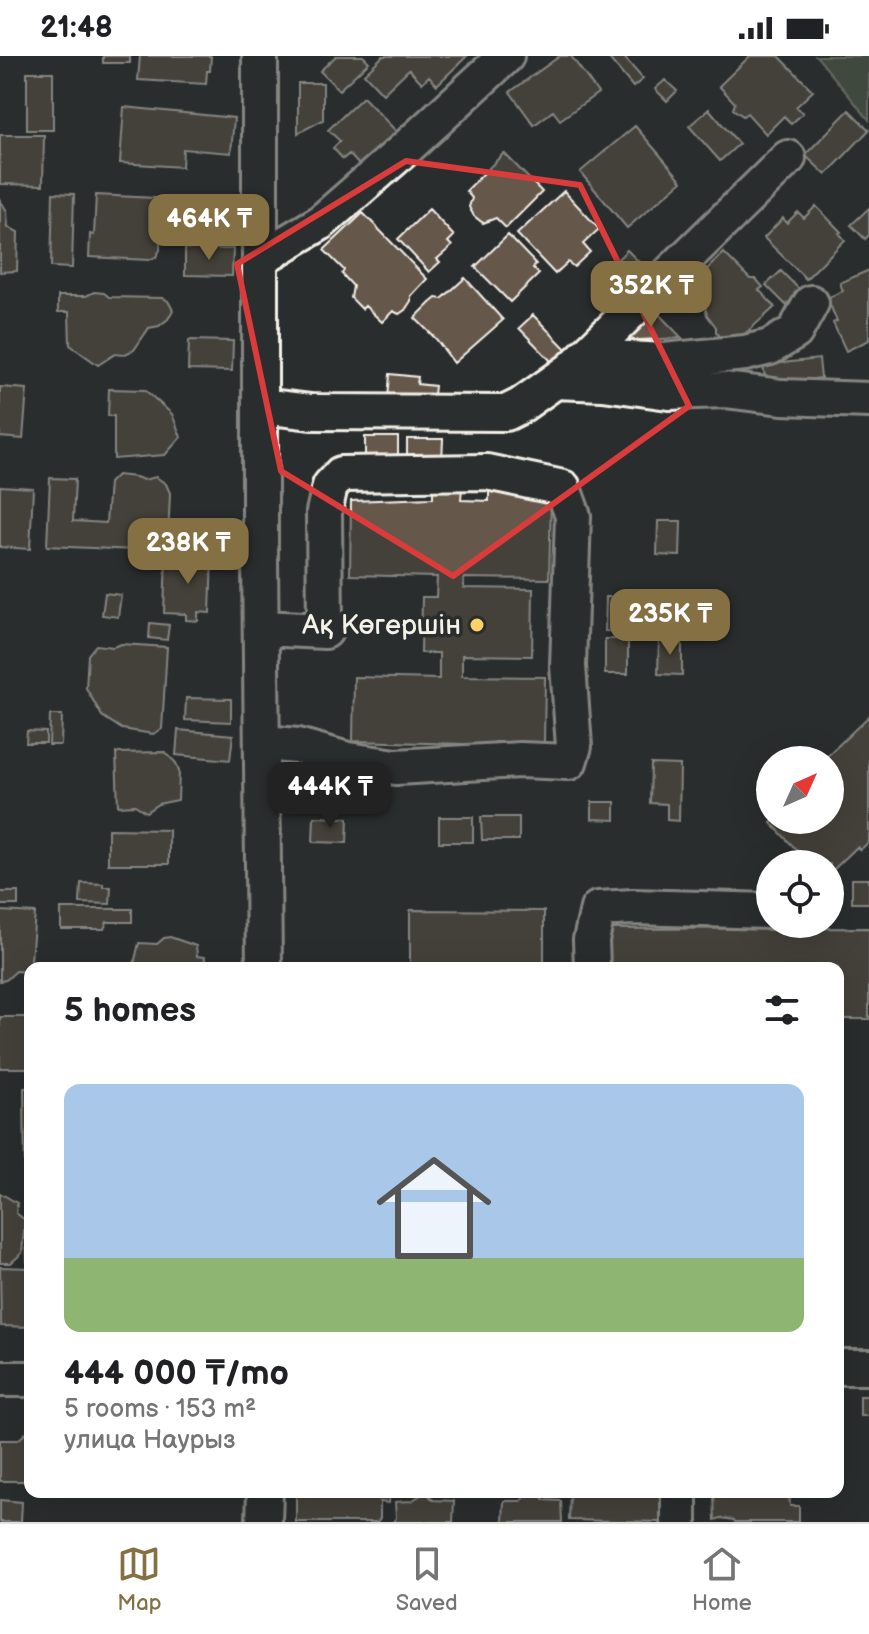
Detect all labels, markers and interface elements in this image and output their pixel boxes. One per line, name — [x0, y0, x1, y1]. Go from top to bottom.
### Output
text: 21:48 — [40, 10, 113, 46]
pin: 464K ₸ — [144, 194, 274, 262]
text: 464K ₸ — [166, 204, 252, 235]
pin: 352K ₸ — [586, 261, 716, 329]
text: 352K ₸ — [609, 271, 693, 302]
pin: 238K ₸ — [123, 518, 253, 586]
text: 238K ₸ — [146, 528, 230, 559]
pin: 235K ₸ — [605, 589, 735, 657]
text: 235K ₸ — [628, 599, 712, 630]
place label: Ақ Көгершін — [301, 609, 461, 642]
marker: Ақ Көгершін — [468, 616, 486, 634]
north arrow — [756, 746, 844, 834]
map controls — [756, 746, 844, 938]
pin: 444K ₸ — [265, 762, 395, 830]
text: 444K ₸ — [288, 772, 372, 803]
button: locate — [756, 850, 844, 938]
icon: filters — [760, 988, 804, 1032]
text: 5 homes — [64, 990, 196, 1031]
icon: home — [362, 1136, 506, 1280]
text: 444 000 ₸/mo — [64, 1353, 289, 1394]
text: 5 rooms · 153 m² — [64, 1394, 256, 1425]
text: улица Наурыз — [64, 1425, 235, 1456]
tab: Map — [117, 1542, 161, 1617]
tab: Saved — [396, 1542, 458, 1617]
tab: Home — [692, 1542, 752, 1617]

